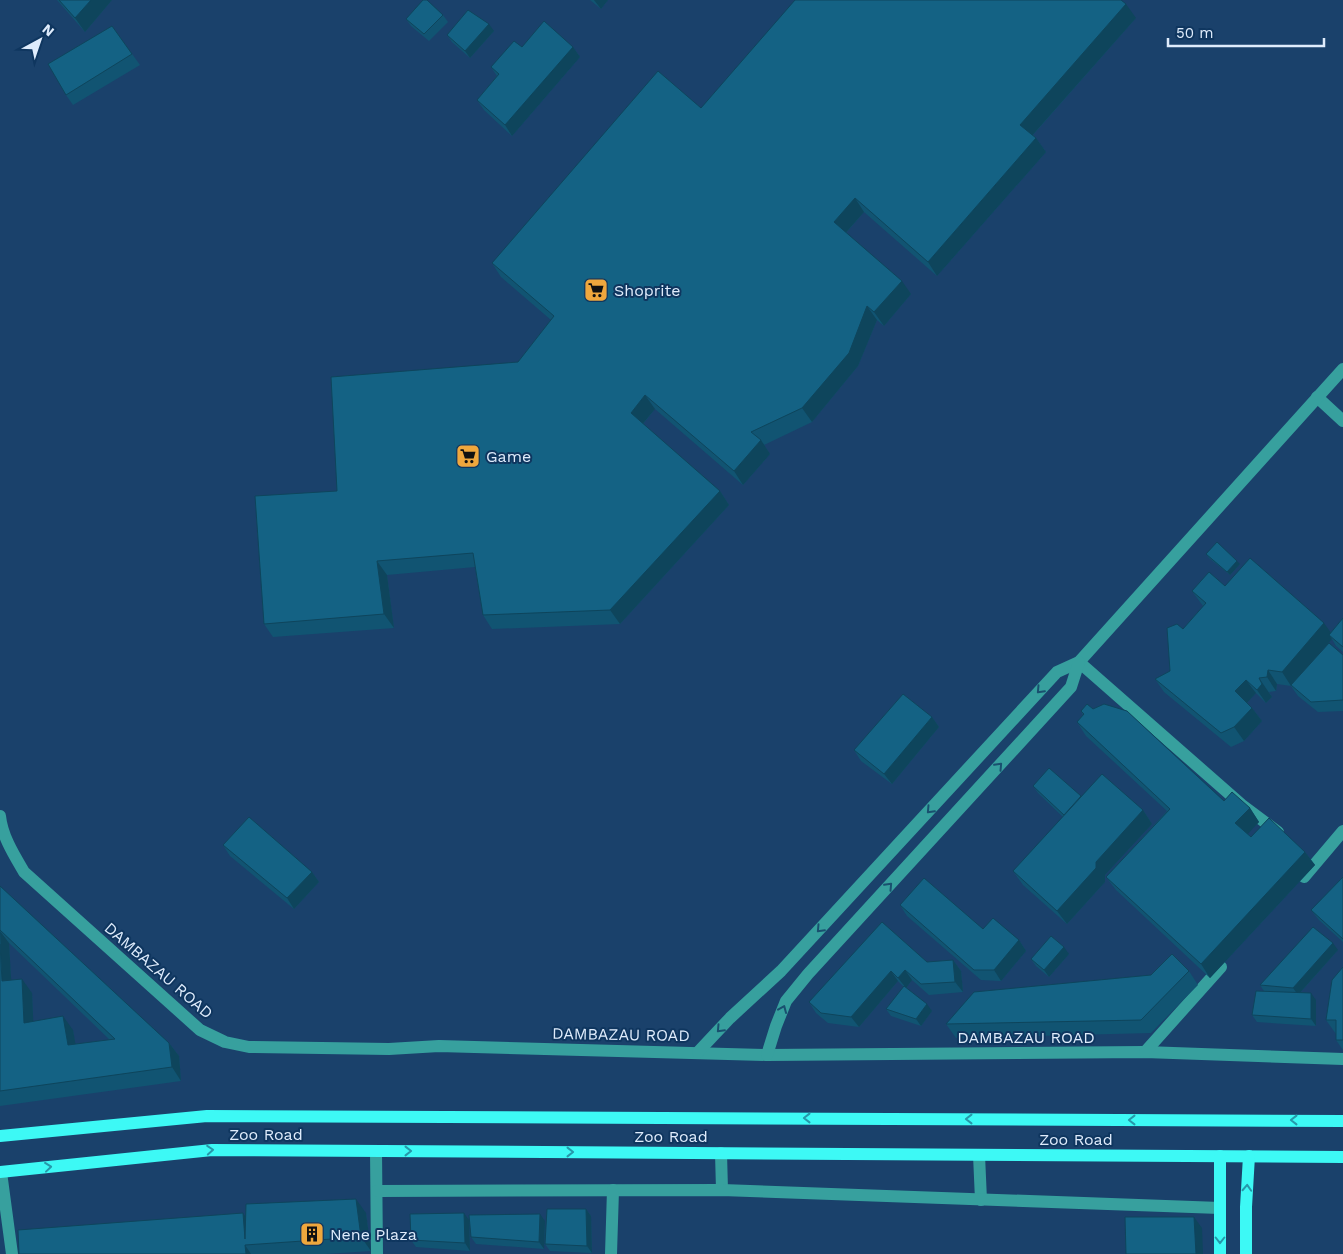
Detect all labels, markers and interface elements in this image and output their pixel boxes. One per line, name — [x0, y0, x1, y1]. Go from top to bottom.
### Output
north arrow — [15, 15, 65, 65]
scale bar — [1168, 15, 1324, 47]
text: N — [39, 21, 57, 40]
text: 50 m — [1176, 24, 1213, 42]
supermarket icon: Shoprite — [583, 277, 609, 303]
place label: Shoprite — [614, 281, 681, 300]
supermarket icon: Game — [455, 443, 481, 469]
place label: Game — [486, 447, 531, 466]
one-way arrow — [1037, 685, 1046, 694]
one-way arrow — [993, 763, 1002, 772]
one-way arrow — [927, 804, 936, 813]
one-way arrow — [883, 882, 892, 891]
street label: DAMBAZAU ROAD — [101, 918, 217, 1023]
one-way arrow — [817, 923, 826, 932]
one-way arrow — [777, 1005, 788, 1014]
one-way arrow — [717, 1023, 726, 1032]
street label: DAMBAZAU ROAD — [552, 1024, 690, 1045]
street label: DAMBAZAU ROAD — [957, 1028, 1095, 1047]
one-way arrow — [803, 1113, 811, 1124]
one-way arrow — [965, 1114, 973, 1124]
one-way arrow — [1128, 1115, 1136, 1125]
one-way arrow — [1290, 1115, 1298, 1125]
street label: Zoo Road — [229, 1125, 303, 1144]
street label: Zoo Road — [634, 1127, 708, 1146]
street label: Zoo Road — [1039, 1130, 1113, 1149]
one-way arrow — [206, 1145, 214, 1156]
one-way arrow — [404, 1146, 412, 1156]
one-way arrow — [566, 1147, 574, 1157]
one-way arrow — [45, 1162, 53, 1173]
one-way arrow — [1242, 1184, 1253, 1192]
building icon: Nene Plaza — [299, 1221, 325, 1247]
place label: Nene Plaza — [330, 1225, 417, 1244]
one-way arrow — [1215, 1236, 1225, 1244]

